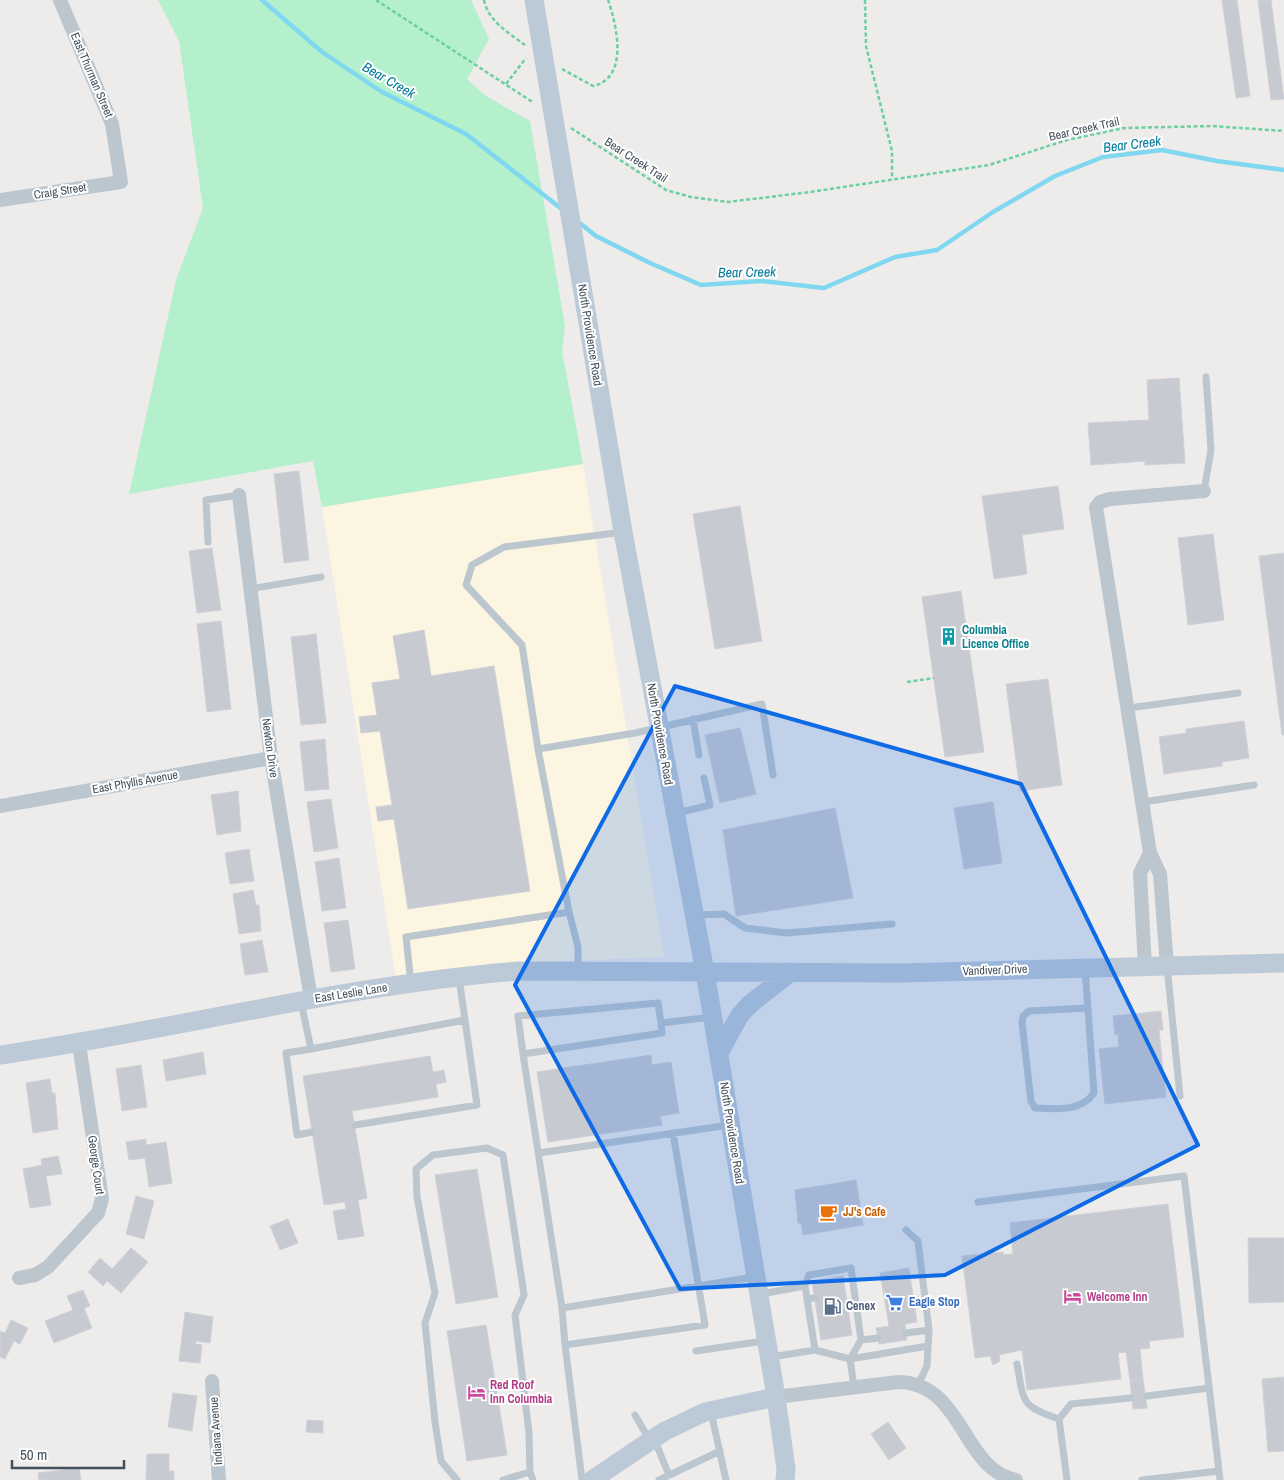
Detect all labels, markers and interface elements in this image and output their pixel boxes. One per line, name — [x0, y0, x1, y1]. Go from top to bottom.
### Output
street label: East Thurman Street — [67, 30, 117, 120]
water label: Bear Creek — [359, 58, 420, 103]
street label: Bear Creek Trail — [1047, 113, 1121, 145]
water label: Bear Creek — [1102, 131, 1163, 156]
street label: Bear Creek Trail — [602, 134, 670, 186]
street label: Craig Street — [33, 179, 88, 203]
water label: Bear Creek — [718, 262, 777, 282]
street label: North Providence Road — [574, 283, 606, 387]
place label: Columbia Licence Office — [962, 622, 1030, 652]
building icon: Columbia Licence Office — [938, 627, 958, 647]
street label: North Providence Road — [643, 682, 677, 786]
street label: Newton Drive — [258, 717, 282, 779]
street label: East Phyllis Avenue — [91, 767, 179, 797]
street label: Vandiver Drive — [962, 961, 1028, 979]
street label: East Leslie Lane — [314, 979, 388, 1007]
street label: North Providence Road — [716, 1081, 748, 1185]
street label: George Court — [84, 1134, 108, 1196]
cafe icon: JJ's Cafe — [819, 1202, 839, 1222]
place label: JJ's Cafe — [843, 1204, 886, 1220]
hotel icon: Welcome Inn — [1063, 1287, 1083, 1307]
place label: Welcome Inn — [1087, 1289, 1148, 1305]
supermarket icon: Eagle Stop — [885, 1292, 905, 1312]
place label: Eagle Stop — [909, 1294, 960, 1310]
fuel station icon: Cenex — [822, 1296, 842, 1316]
place label: Cenex — [846, 1298, 876, 1314]
place label: Red Roof Inn Columbia — [490, 1377, 553, 1407]
hotel icon: Red Roof Inn Columbia — [466, 1382, 486, 1402]
street label: Indiana Avenue — [206, 1396, 226, 1466]
scale bar — [12, 1438, 125, 1470]
text: 50 m — [20, 1444, 47, 1465]

